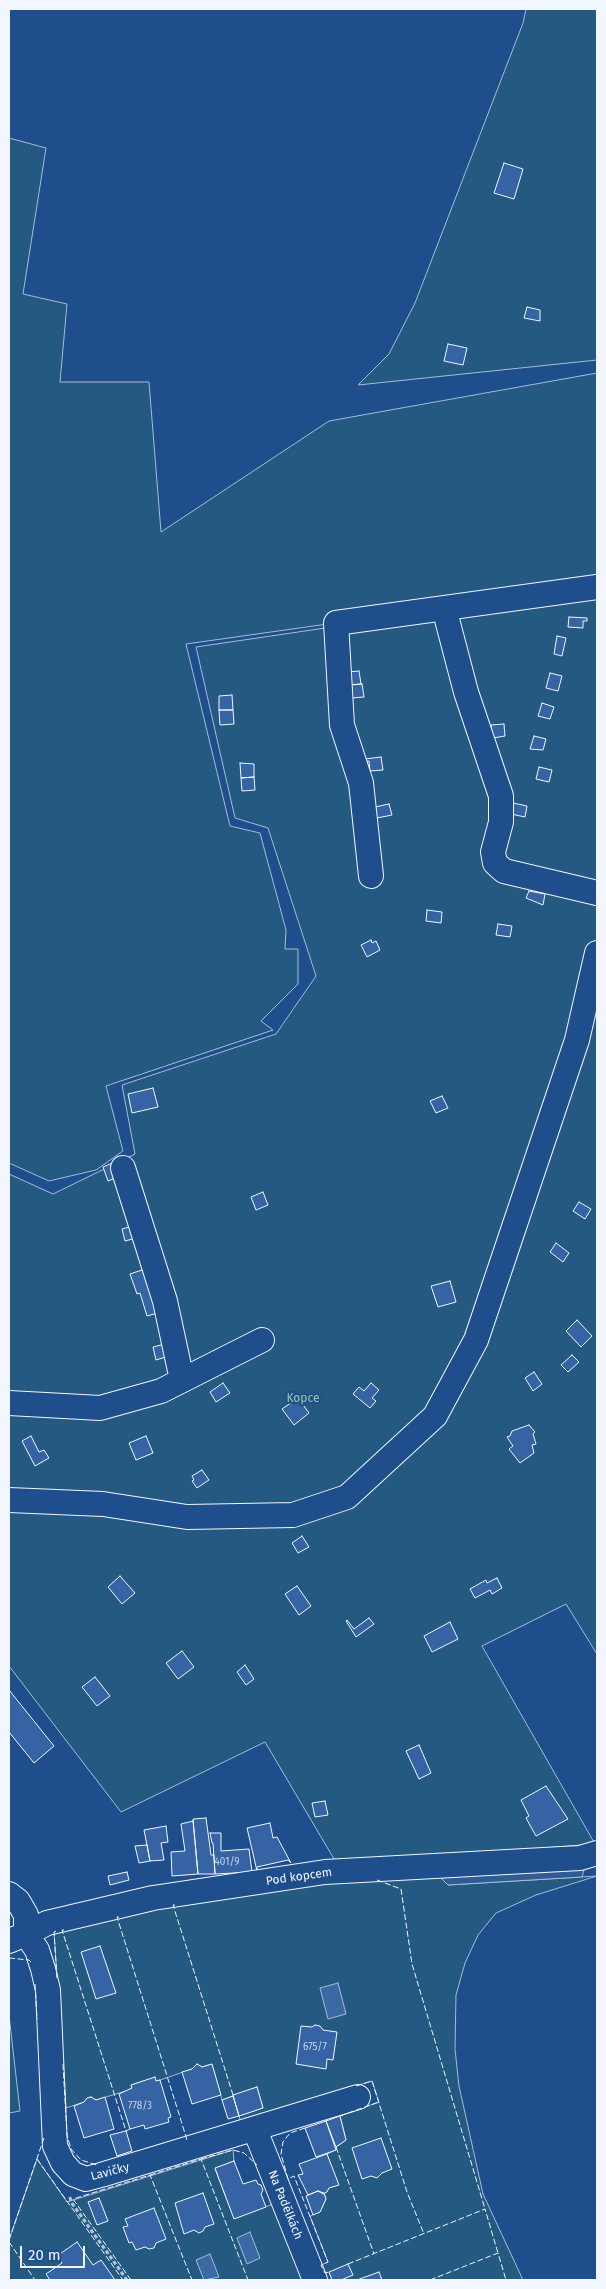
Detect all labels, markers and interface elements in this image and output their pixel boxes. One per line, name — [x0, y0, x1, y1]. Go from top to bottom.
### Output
park label: Kopce — [286, 1392, 320, 1406]
house number: 401/9 — [214, 1856, 240, 1868]
street label: Pod kopcem — [265, 1865, 333, 1889]
house number: 675/7 — [303, 2041, 327, 2053]
house number: 778/3 — [128, 2100, 152, 2112]
street label: Lavičky — [89, 2160, 131, 2184]
street label: Na Padělkách — [265, 2168, 305, 2242]
scale bar — [22, 2236, 88, 2268]
text: 20 m — [28, 2246, 61, 2264]

